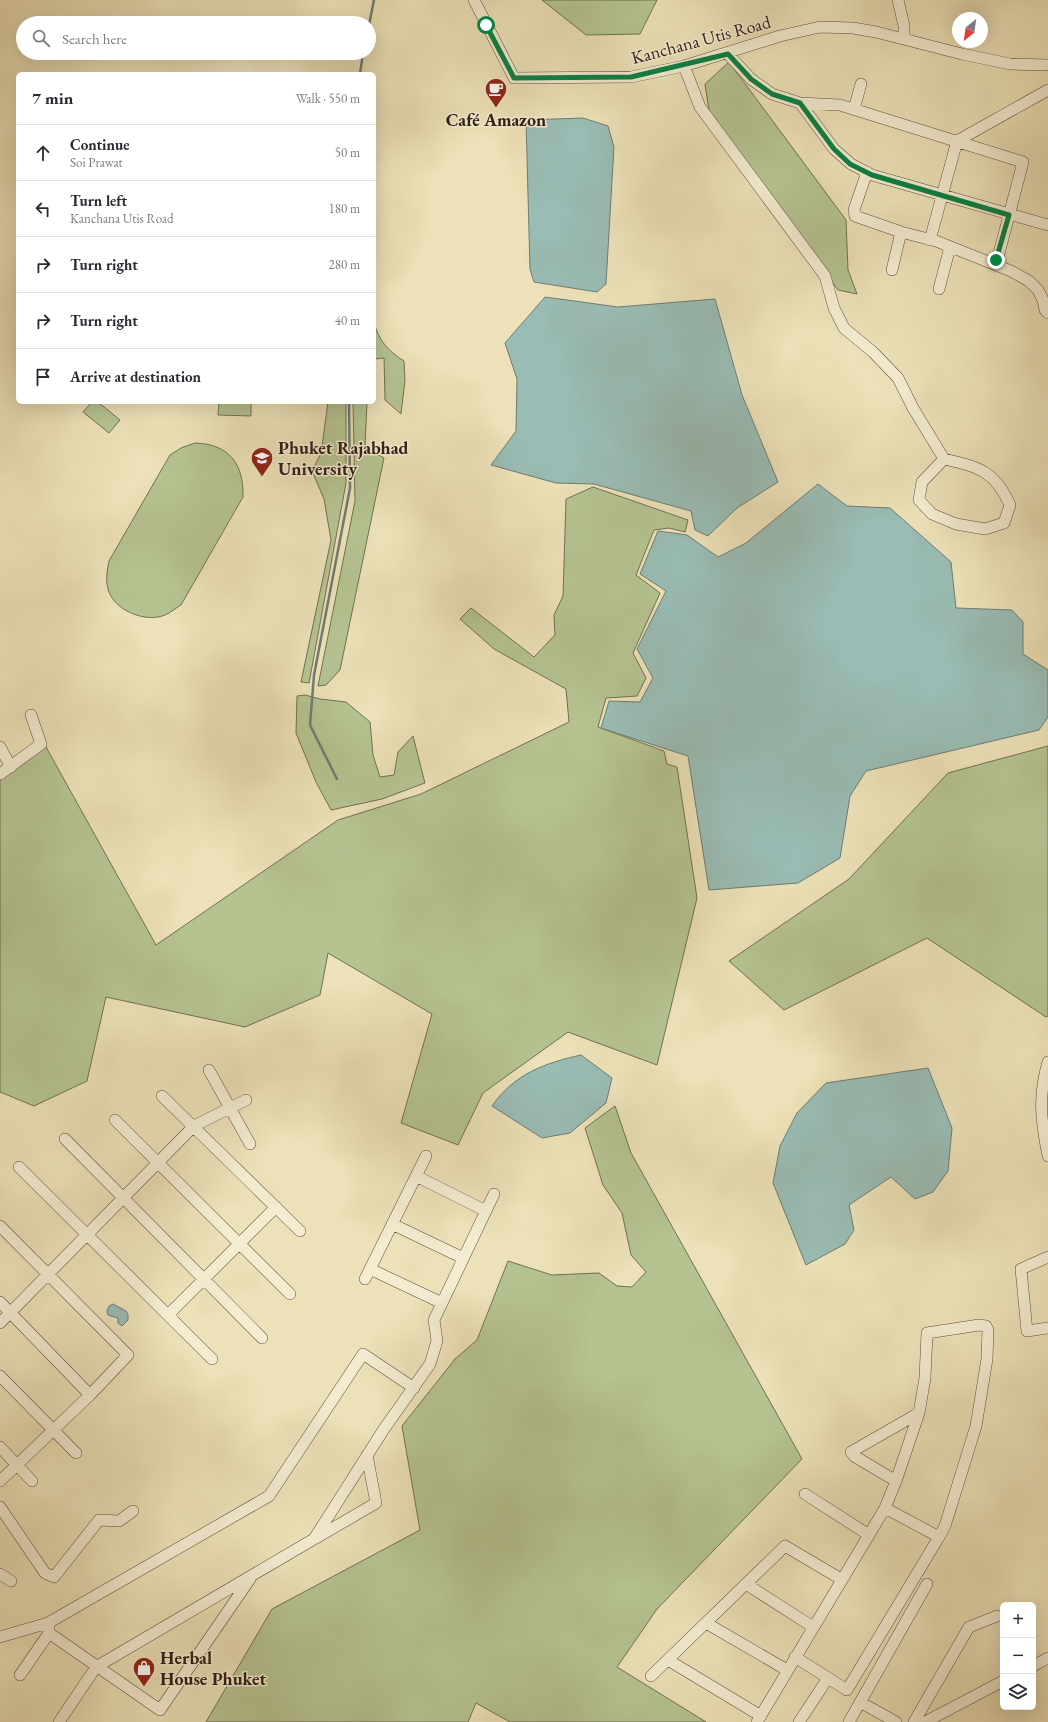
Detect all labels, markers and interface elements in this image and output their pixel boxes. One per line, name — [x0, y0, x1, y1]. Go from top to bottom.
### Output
street label: Kanchana Utis Road — [629, 10, 774, 69]
north arrow — [952, 12, 988, 48]
search box — [16, 16, 376, 60]
route start — [477, 16, 495, 34]
icon: search — [30, 27, 52, 49]
text: Search here — [62, 29, 127, 48]
cafe icon: Café Amazon — [483, 76, 509, 109]
text: 7 min — [32, 87, 73, 109]
text: Walk · 550 m — [296, 90, 360, 107]
place label: Café Amazon — [446, 108, 546, 131]
text: Continue — [70, 135, 130, 154]
icon: ahead — [32, 142, 54, 164]
text: 50 m — [335, 144, 360, 161]
text: Soi Prawat — [70, 154, 123, 171]
text: Turn left — [70, 191, 127, 210]
icon: left — [32, 198, 54, 220]
text: 180 m — [329, 200, 360, 217]
text: Kanchana Utis Road — [70, 210, 174, 227]
route end — [987, 251, 1005, 269]
icon: right — [32, 254, 54, 276]
text: Turn right — [70, 255, 138, 274]
text: 280 m — [329, 256, 360, 273]
icon: right — [32, 310, 54, 332]
text: Turn right — [70, 311, 138, 330]
text: 40 m — [335, 312, 360, 329]
icon: arrive — [32, 366, 54, 388]
text: Arrive at destination — [70, 367, 201, 386]
place label: Phuket Rajabhad University — [278, 436, 409, 480]
school or university icon: Phuket Rajabhad University — [249, 445, 275, 478]
map controls — [1000, 1602, 1036, 1710]
button: + — [1000, 1602, 1036, 1638]
button: − — [1000, 1638, 1036, 1674]
place label: Herbal House Phuket — [160, 1646, 267, 1690]
shop icon: Herbal House Phuket — [131, 1655, 157, 1688]
button: layers — [1000, 1674, 1036, 1710]

